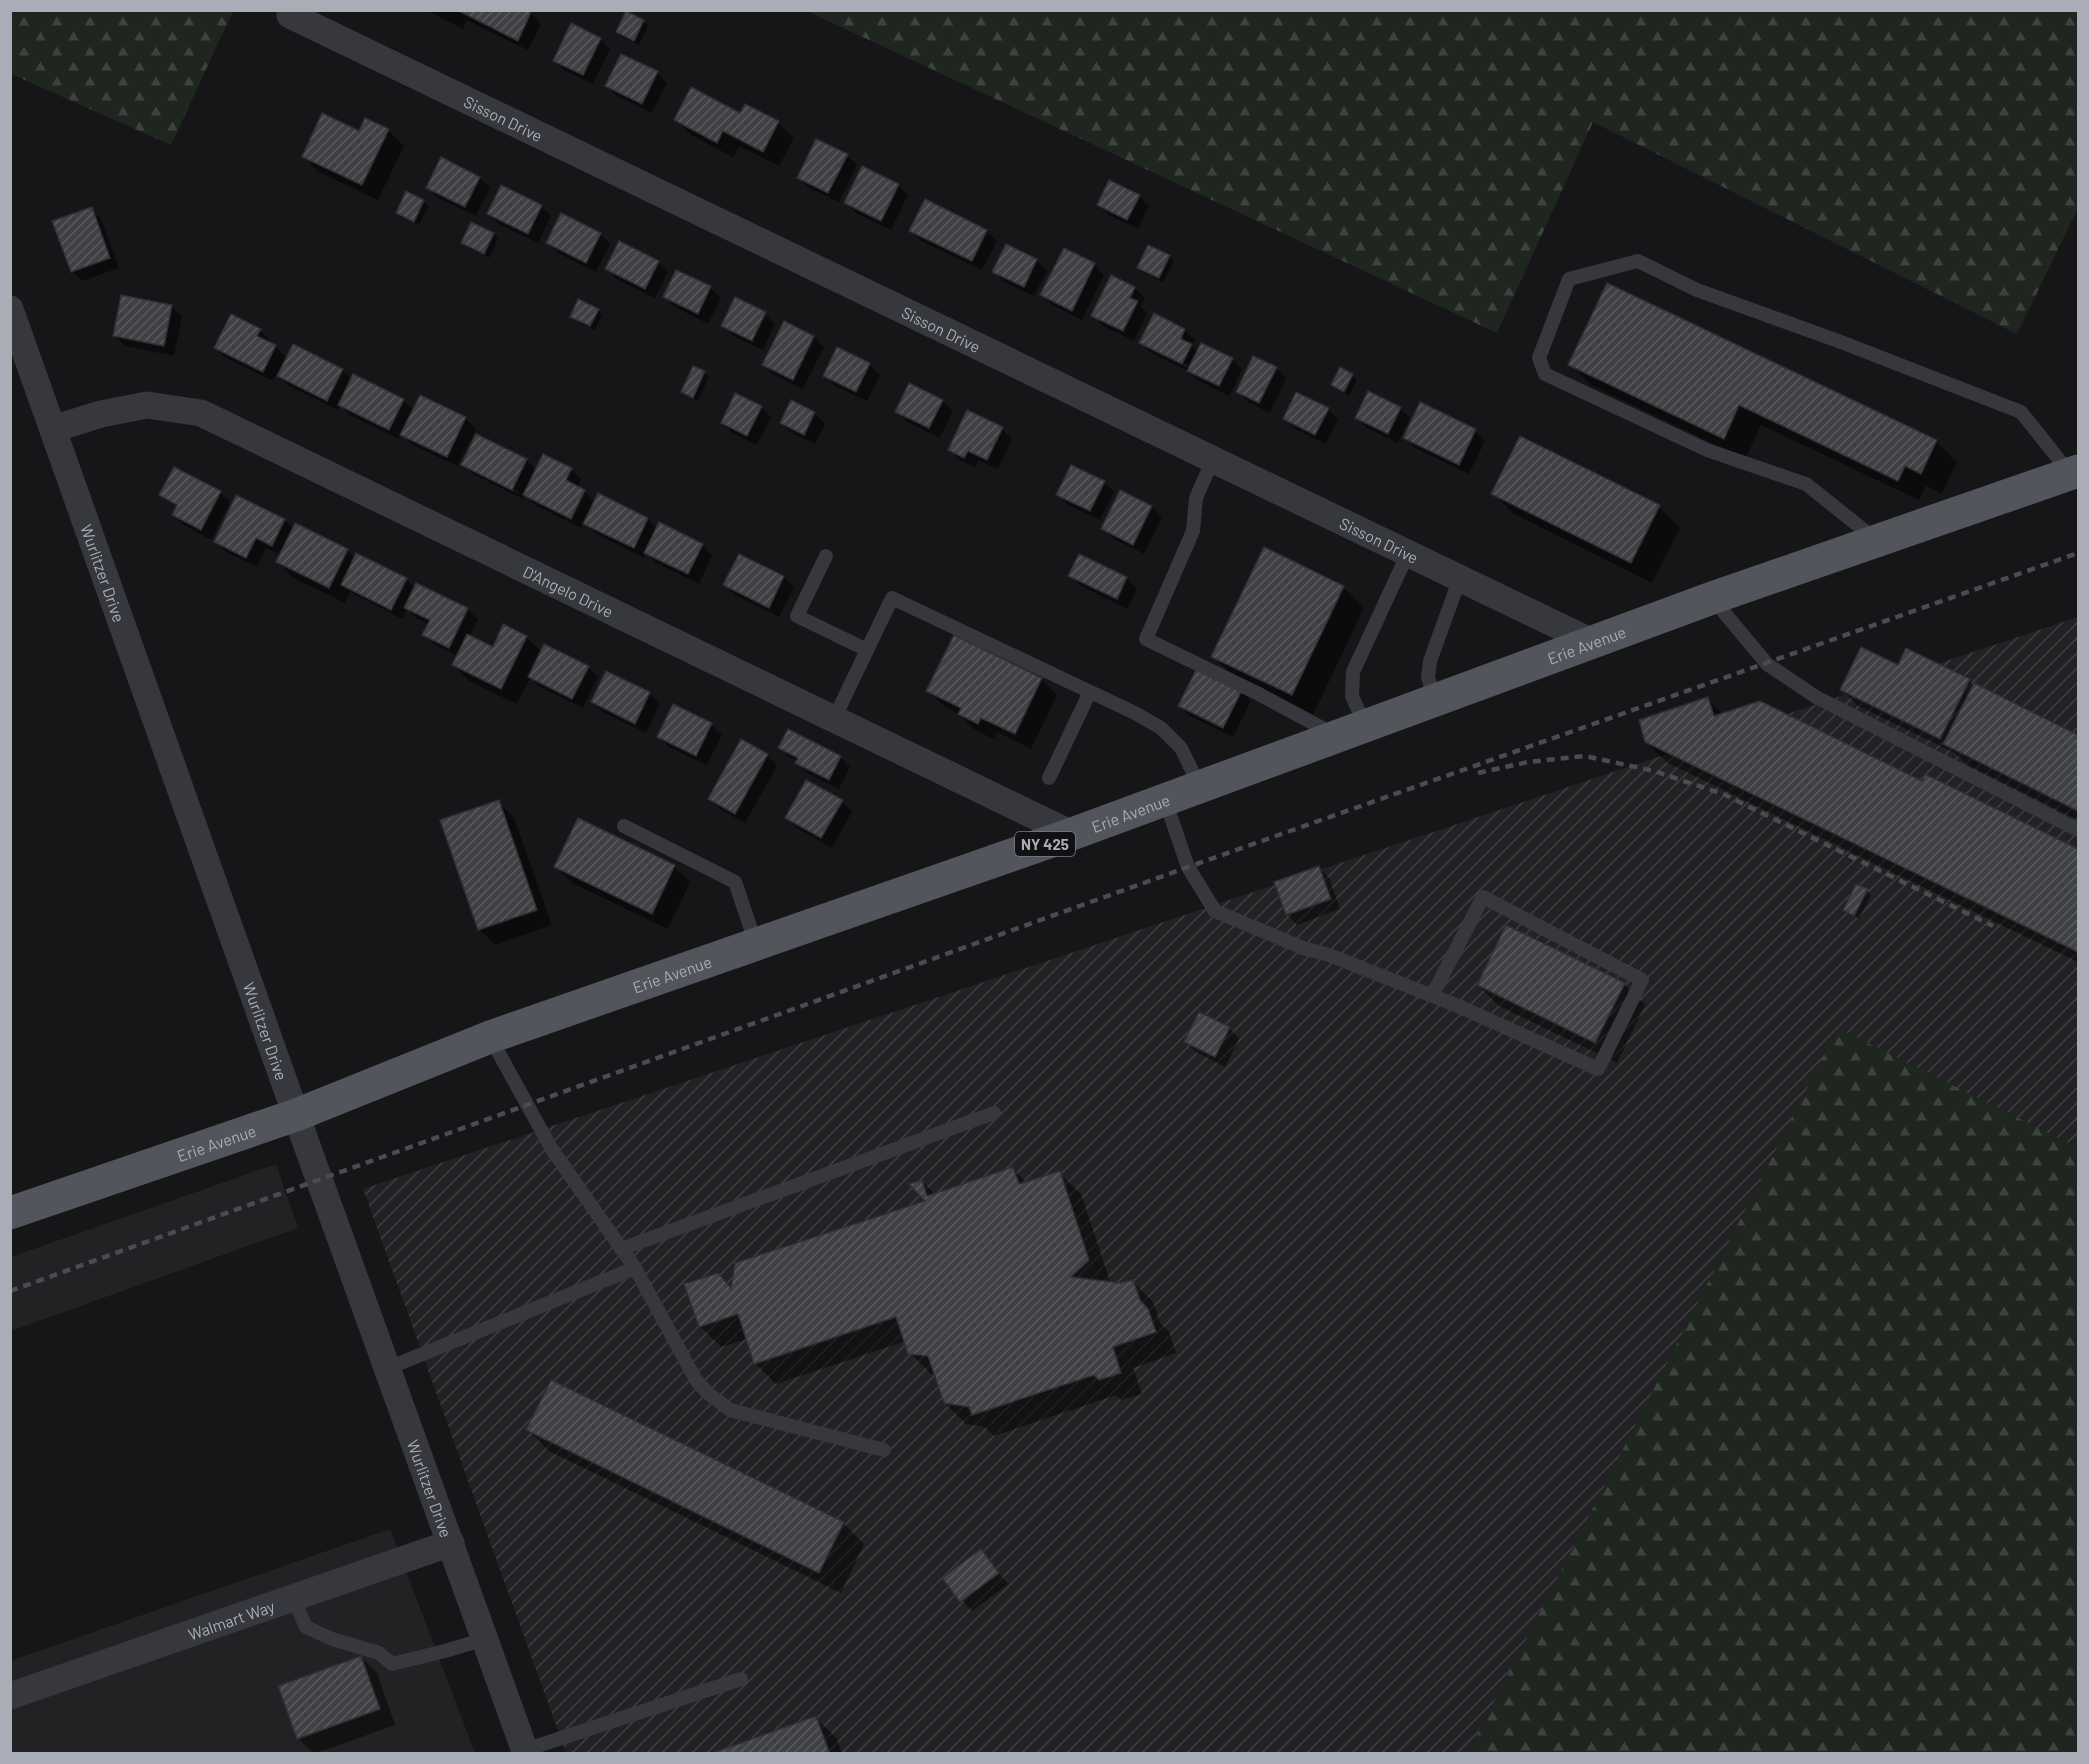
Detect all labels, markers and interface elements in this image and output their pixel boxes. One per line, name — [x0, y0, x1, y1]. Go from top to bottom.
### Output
street label: Sisson Drive — [461, 91, 546, 145]
street label: Sisson Drive — [899, 302, 984, 356]
street label: Sisson Drive — [1337, 513, 1422, 567]
street label: Wurlitzer Drive — [78, 521, 130, 624]
street label: D'Angelo Drive — [520, 561, 617, 620]
street label: Erie Avenue — [1544, 621, 1628, 667]
street label: Erie Avenue — [1089, 789, 1172, 836]
road number: NY 425 — [1015, 832, 1075, 856]
street label: Erie Avenue — [630, 951, 714, 996]
street label: Wurlitzer Drive — [240, 980, 292, 1082]
street label: Erie Avenue — [174, 1120, 258, 1165]
street label: Wurlitzer Drive — [404, 1437, 457, 1540]
street label: Walmart Way — [185, 1595, 277, 1643]

